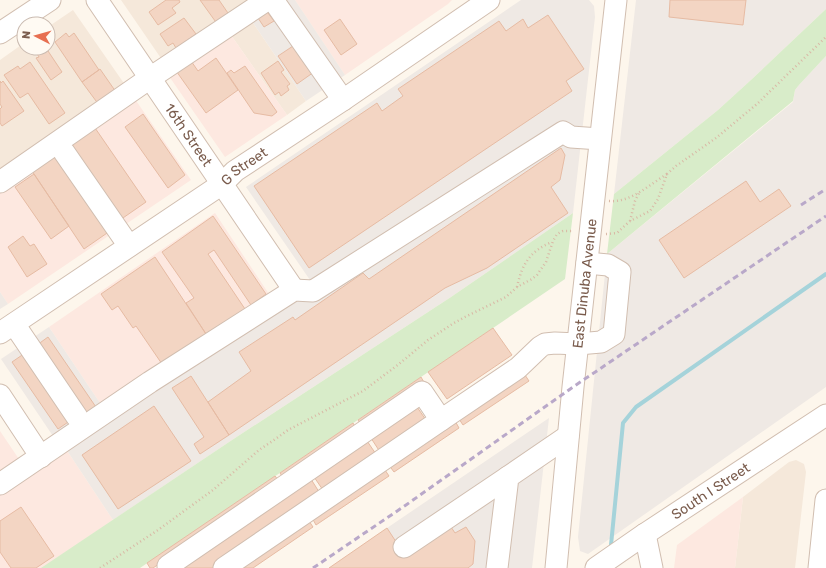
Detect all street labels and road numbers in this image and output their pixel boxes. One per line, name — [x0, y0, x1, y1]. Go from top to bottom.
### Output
street label: 16th Street — [161, 100, 216, 170]
street label: G Street — [217, 143, 271, 189]
street label: East Dinuba Avenue — [569, 218, 600, 349]
street label: South I Street — [668, 459, 753, 523]

